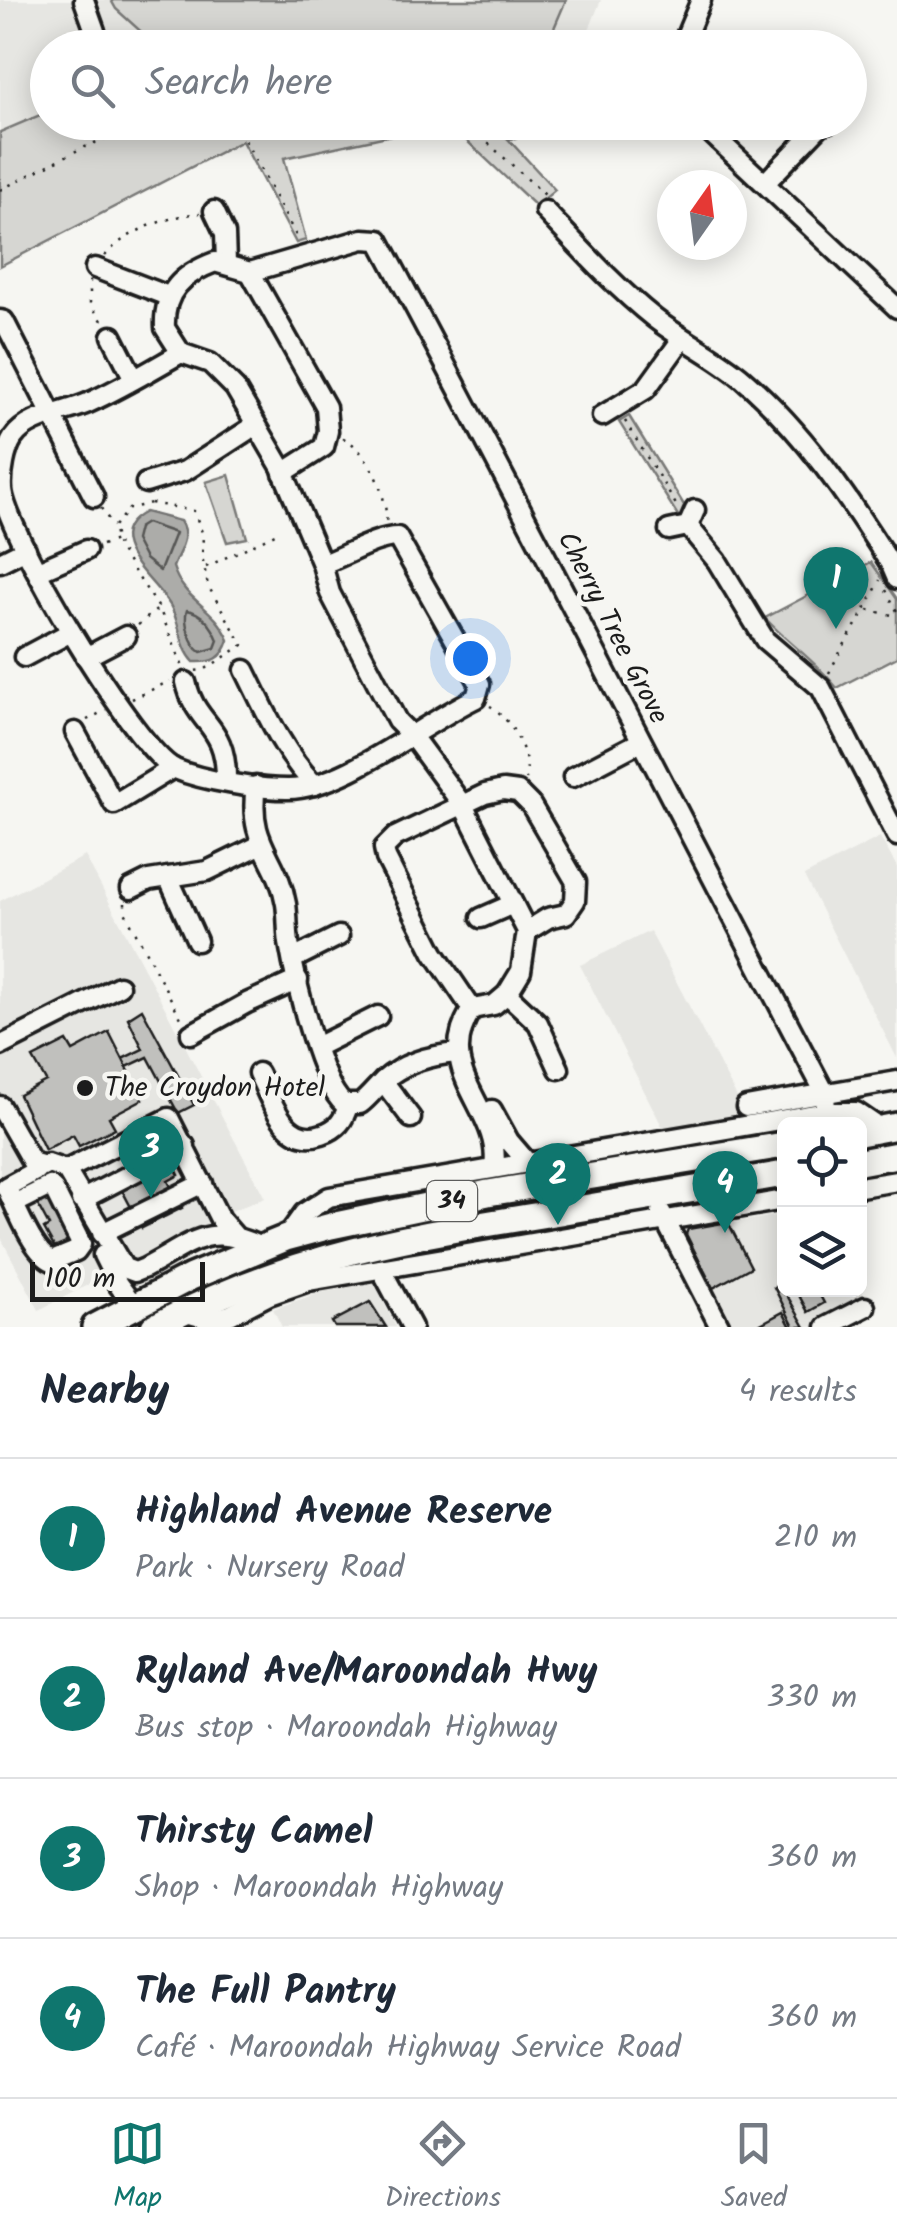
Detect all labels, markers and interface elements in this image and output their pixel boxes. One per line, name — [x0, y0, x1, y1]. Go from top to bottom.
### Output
search box — [30, 30, 867, 140]
text: Search here — [145, 55, 332, 115]
icon: search — [65, 58, 120, 113]
north arrow — [657, 170, 747, 260]
street label: Cherry Tree Grove — [544, 524, 680, 733]
pin: 1 — [804, 546, 868, 629]
your location — [445, 633, 496, 684]
place label: The Croydon Hotel — [105, 1066, 325, 1111]
marker: The Croydon Hotel — [74, 1077, 96, 1099]
pin: 3 — [118, 1116, 184, 1198]
map controls — [777, 1117, 867, 1297]
button: locate — [777, 1117, 867, 1207]
pin: 2 — [526, 1142, 590, 1225]
pin: 4 — [692, 1150, 758, 1233]
road number: 34 — [427, 1181, 477, 1221]
button: layers — [777, 1207, 867, 1297]
scale bar — [30, 1257, 205, 1302]
text: 100 m — [45, 1257, 115, 1302]
text: Nearby — [40, 1359, 169, 1426]
text: 4 results — [739, 1367, 857, 1418]
text: Highland Avenue Reserve — [135, 1483, 552, 1543]
text: 1 — [68, 1513, 77, 1564]
text: 210 m — [774, 1513, 857, 1564]
text: Park · Nursery Road — [135, 1543, 405, 1594]
text: Ryland Ave/Maroondah Hwy — [135, 1643, 597, 1703]
text: 2 — [63, 1673, 82, 1724]
text: 330 m — [766, 1673, 857, 1724]
text: Bus stop · Maroondah Highway — [135, 1703, 557, 1754]
text: Thirsty Camel — [135, 1803, 373, 1863]
text: 3 — [64, 1833, 81, 1884]
text: 360 m — [767, 1833, 857, 1884]
text: Shop · Maroondah Highway — [135, 1863, 503, 1914]
text: The Full Pantry — [135, 1963, 396, 2023]
text: 4 — [64, 1993, 81, 2044]
text: 360 m — [767, 1993, 857, 2044]
text: Café · Maroondah Highway Service Road — [135, 2023, 681, 2074]
tab: Map — [110, 2116, 165, 2221]
tab: Directions — [385, 2116, 501, 2221]
tab: Saved — [721, 2116, 787, 2221]

